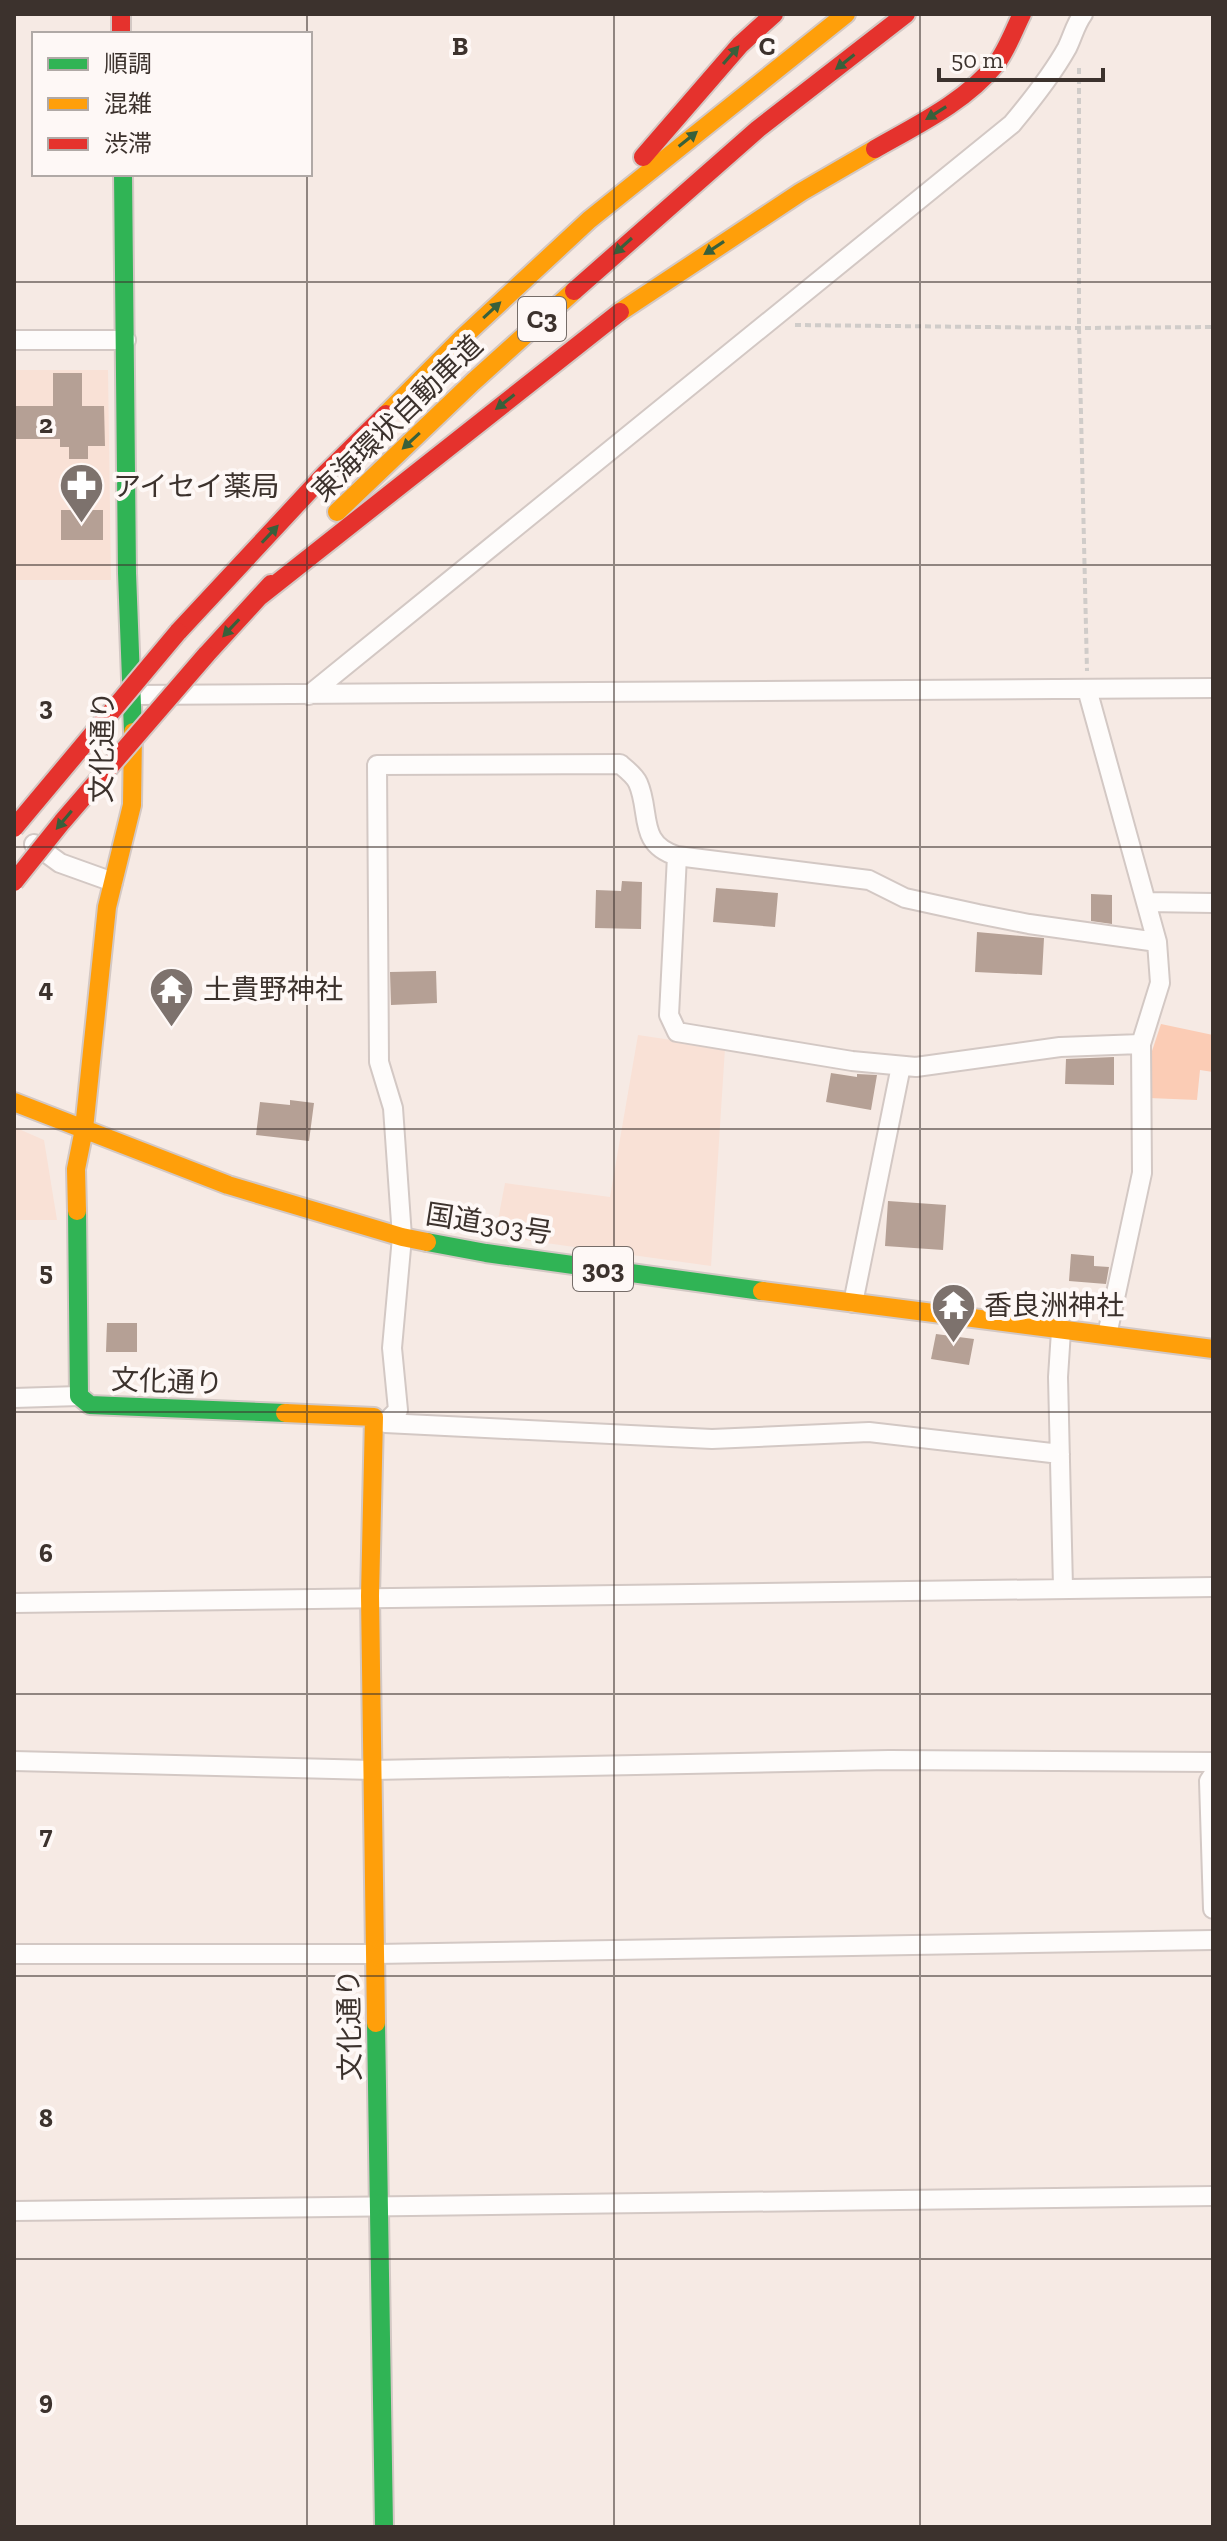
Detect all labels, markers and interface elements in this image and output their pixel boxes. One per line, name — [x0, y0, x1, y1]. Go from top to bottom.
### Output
text: B — [452, 30, 468, 62]
text: C — [759, 30, 775, 62]
legend — [32, 32, 312, 176]
scale bar — [939, 32, 1103, 82]
text: 50 m — [951, 45, 1004, 74]
one-way arrow — [722, 46, 739, 66]
text: 順調 — [104, 49, 152, 78]
one-way arrow — [835, 53, 855, 69]
text: 混雑 — [104, 89, 152, 118]
one-way arrow — [926, 105, 947, 120]
text: 渋滞 — [104, 129, 152, 158]
one-way arrow — [678, 132, 698, 148]
one-way arrow — [614, 237, 634, 254]
one-way arrow — [703, 240, 725, 254]
road number: C3 — [518, 297, 566, 341]
one-way arrow — [482, 301, 501, 319]
street label: 東海環状自動車道 — [305, 329, 489, 508]
one-way arrow — [495, 394, 515, 410]
text: 2 — [39, 408, 53, 440]
one-way arrow — [402, 431, 421, 449]
pharmacy icon: アイセイ薬局 — [58, 462, 106, 525]
place label: アイセイ薬局 — [113, 470, 280, 503]
one-way arrow — [260, 525, 278, 544]
one-way arrow — [222, 618, 240, 637]
text: 3 — [39, 690, 53, 722]
street label: 文化通り — [85, 691, 120, 803]
one-way arrow — [56, 810, 73, 830]
temple icon: 土貴野神社 — [148, 965, 196, 1028]
text: 4 — [39, 972, 54, 1004]
place label: 土貴野神社 — [203, 973, 343, 1006]
street label: 国道303号 — [423, 1197, 554, 1250]
road number: 303 — [573, 1247, 633, 1291]
text: 5 — [39, 1255, 53, 1287]
temple icon: 香良洲神社 — [929, 1281, 977, 1344]
place label: 香良洲神社 — [984, 1289, 1124, 1322]
street label: 文化通り — [110, 1363, 224, 1400]
text: 6 — [39, 1537, 53, 1569]
text: 7 — [40, 1819, 53, 1851]
street label: 文化通り — [332, 1969, 367, 2081]
text: 8 — [39, 2102, 53, 2134]
text: 9 — [39, 2384, 53, 2416]

